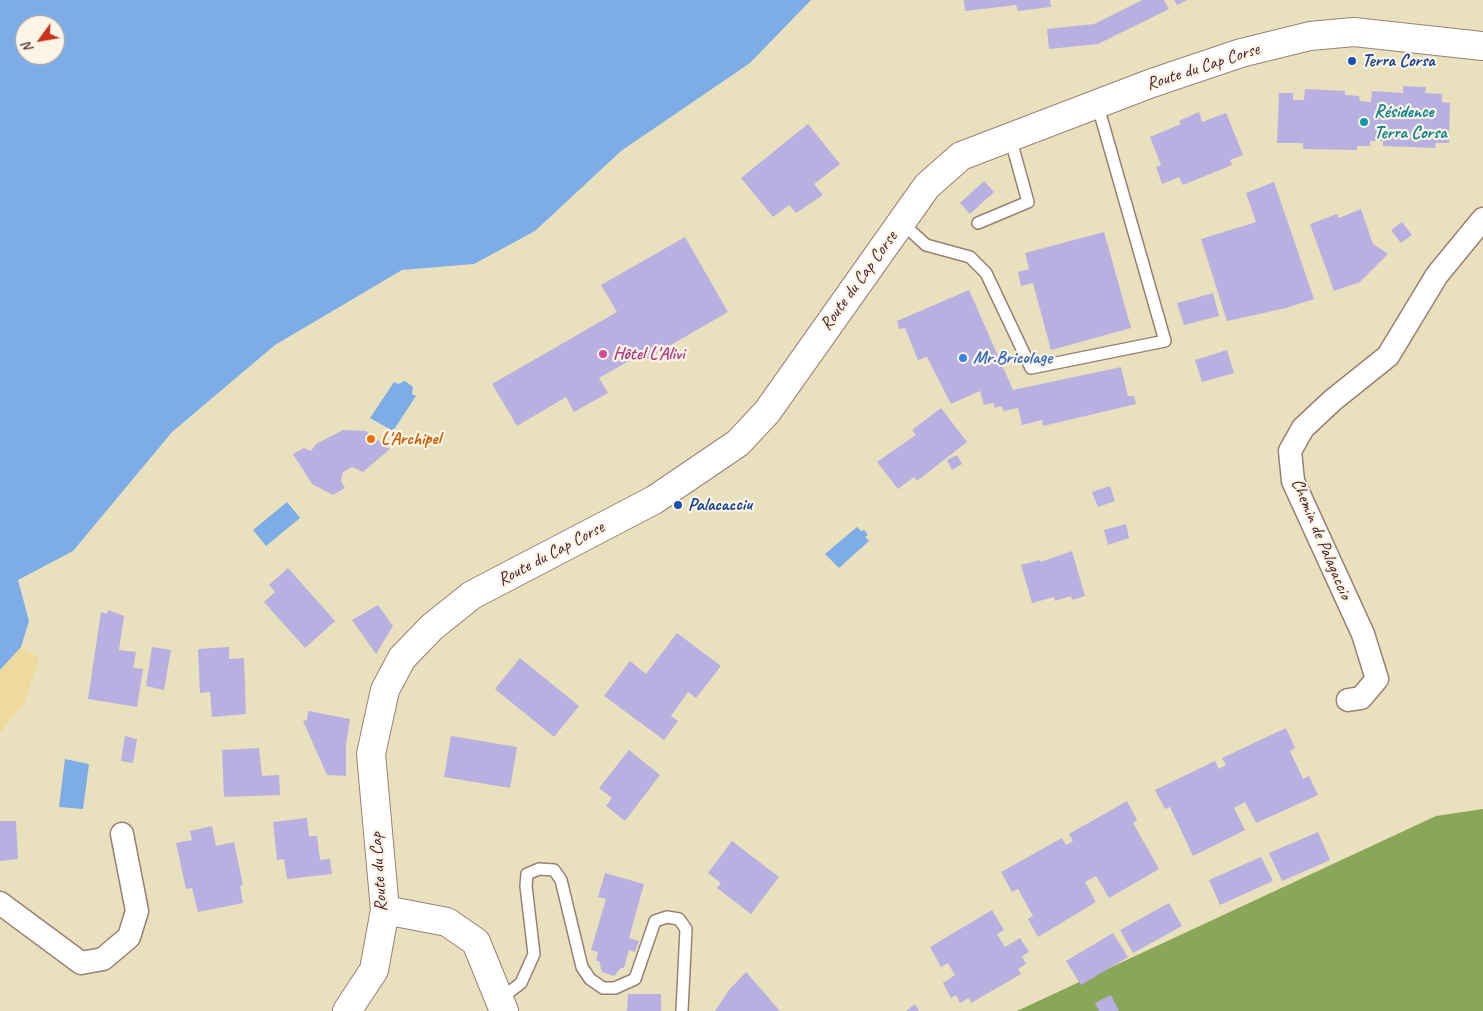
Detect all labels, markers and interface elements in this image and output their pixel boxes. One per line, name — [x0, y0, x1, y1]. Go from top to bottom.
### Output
north arrow — [15, 15, 65, 65]
street label: Route du Cap Corse — [1144, 39, 1262, 95]
text: N — [18, 40, 37, 56]
place label: Terra Corsa — [1362, 50, 1435, 72]
marker: Terra Corsa — [1346, 55, 1358, 67]
place label: Résidence Terra Corsa — [1374, 101, 1447, 144]
marker: Résidence Terra Corsa — [1358, 116, 1370, 128]
street label: Route du Cap Corse — [816, 227, 902, 335]
place label: Hôtel L'Alivi — [613, 343, 684, 365]
place label: Mr.Bricolage — [973, 347, 1052, 369]
marker: Hôtel L'Alivi — [597, 348, 609, 360]
marker: Mr.Bricolage — [957, 352, 969, 364]
place label: L'Archipel — [381, 428, 441, 450]
marker: L'Archipel — [365, 433, 377, 445]
street label: Chemin de Palagaccio — [1286, 475, 1356, 603]
place label: Palacacciu — [688, 494, 752, 516]
marker: Palacacciu — [672, 499, 684, 511]
street label: Route du Cap Corse — [494, 517, 608, 591]
street label: Route du Cap — [365, 831, 393, 913]

